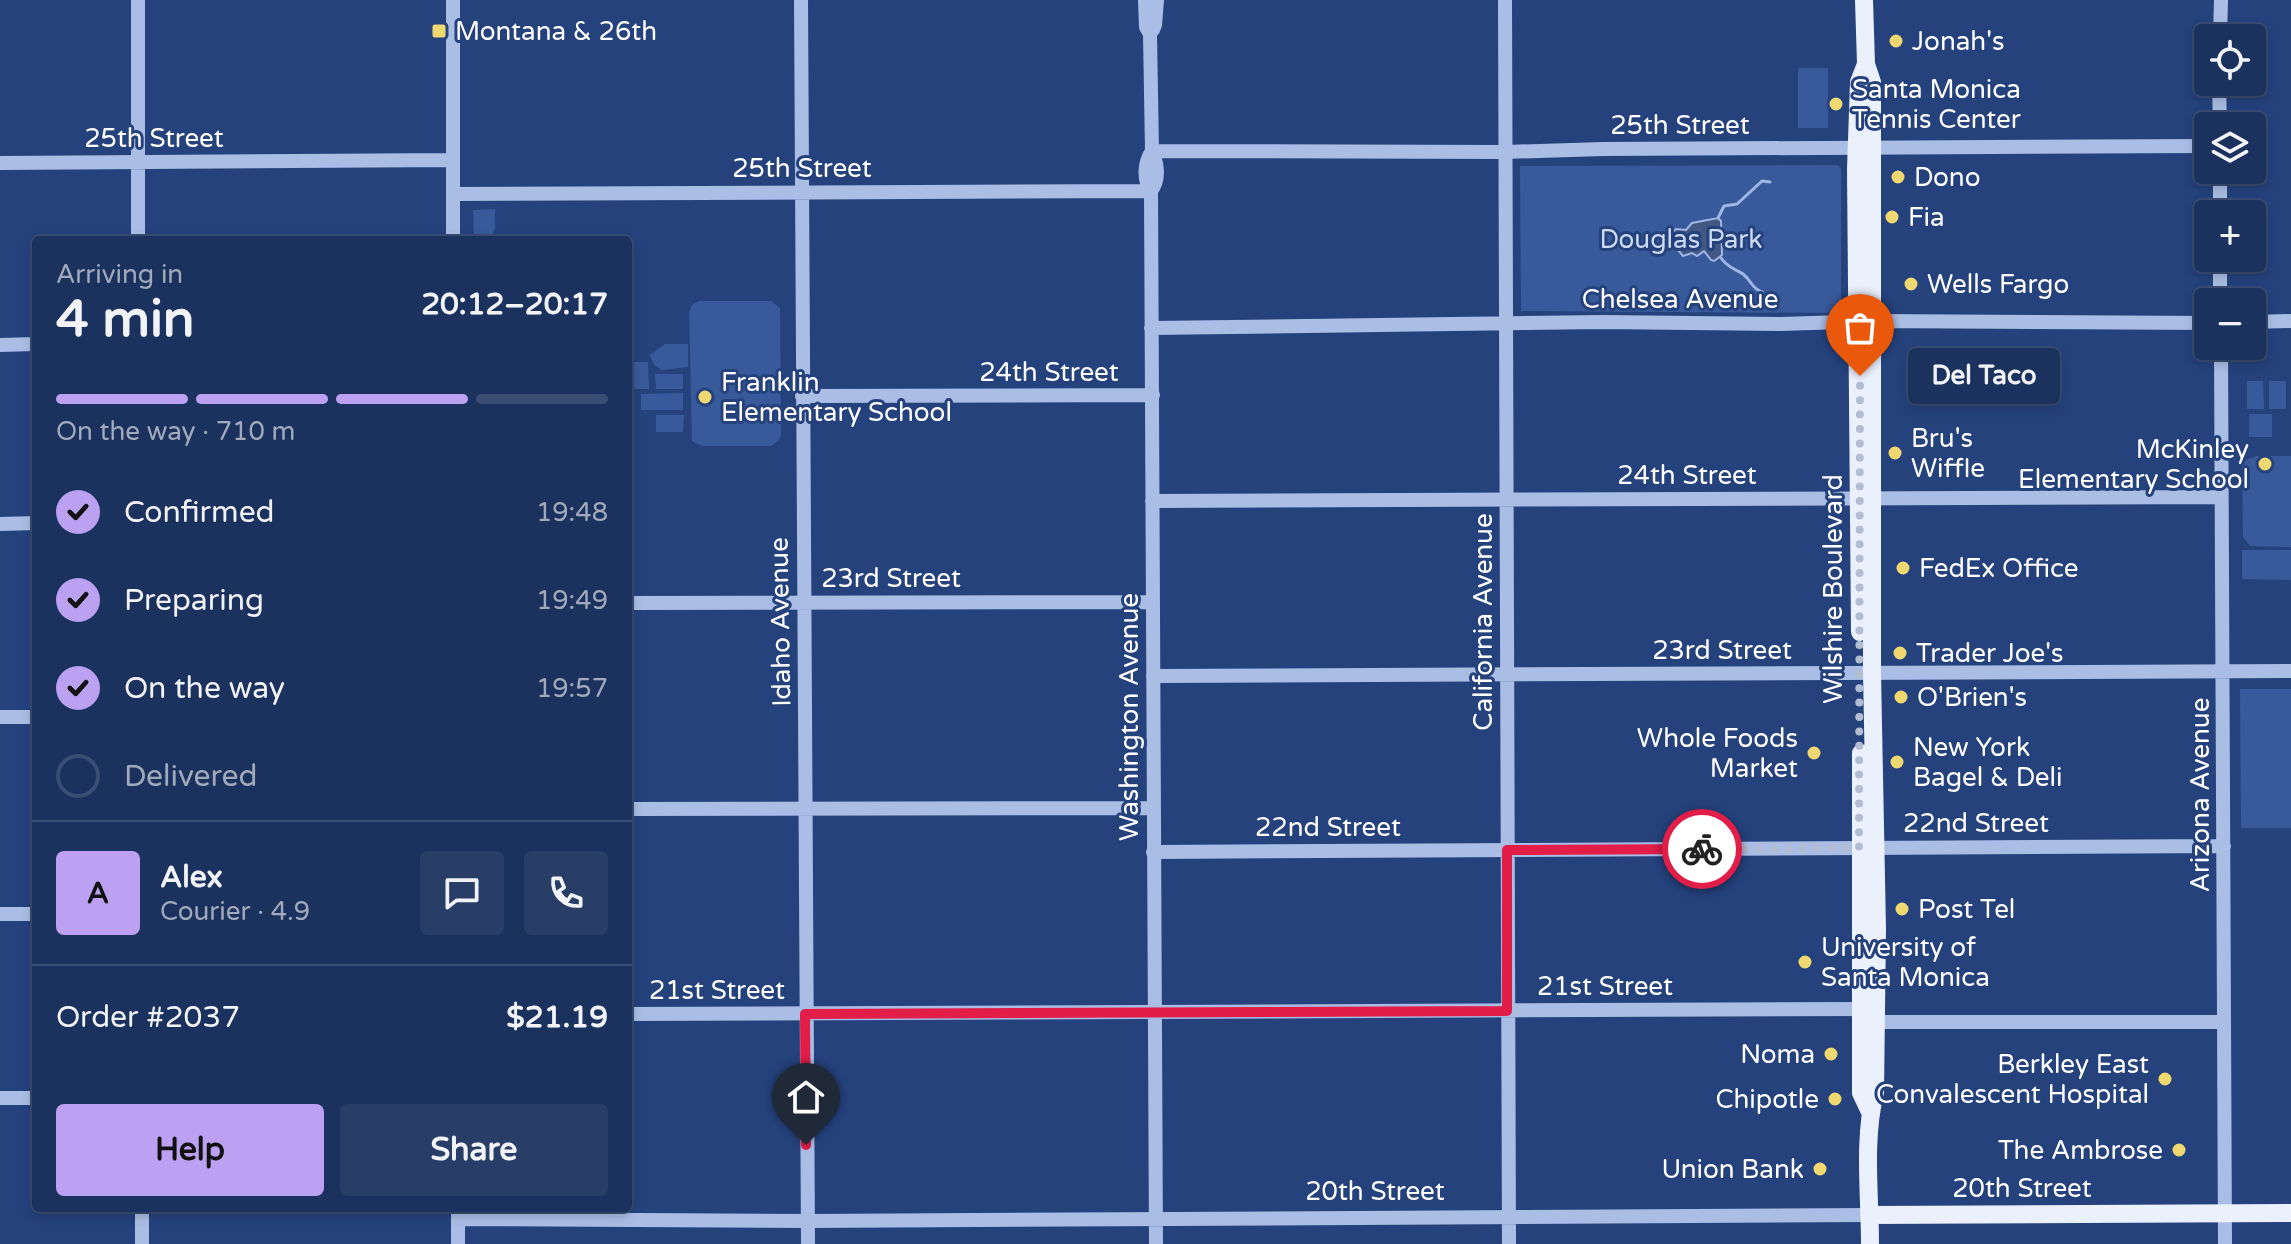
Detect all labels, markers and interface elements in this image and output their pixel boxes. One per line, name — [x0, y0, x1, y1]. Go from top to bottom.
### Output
place label: Montana & 26th — [455, 16, 657, 47]
marker: Montana & 26th — [430, 22, 448, 40]
map controls — [2194, 24, 2266, 360]
button: locate — [2194, 24, 2266, 96]
place label: Jonah's — [1912, 26, 2004, 57]
marker: Jonah's — [1887, 32, 1905, 50]
place label: Santa Monica Tennis Center — [1852, 74, 2021, 135]
marker: Santa Monica Tennis Center — [1827, 95, 1845, 113]
street label: 25th Street — [1610, 110, 1750, 141]
button: layers — [2194, 112, 2266, 184]
street label: 25th Street — [84, 123, 224, 154]
street label: 25th Street — [732, 153, 872, 184]
place label: Dono — [1914, 162, 1980, 193]
marker: Dono — [1889, 168, 1907, 186]
button: + — [2194, 200, 2266, 272]
place label: Fia — [1908, 202, 1945, 233]
marker: Fia — [1883, 208, 1901, 226]
park label: Douglas Park — [1600, 224, 1762, 255]
text: Arriving in — [56, 259, 183, 290]
place label: Wells Fargo — [1927, 269, 2069, 300]
marker: Wells Fargo — [1902, 275, 1920, 293]
street label: Chelsea Avenue — [1582, 284, 1778, 315]
text: 20:12–20:17 — [421, 286, 608, 323]
text: 4 min — [56, 288, 195, 351]
button: − — [2194, 288, 2266, 360]
pin — [1826, 294, 1894, 376]
icon: bag — [1838, 306, 1882, 350]
callout: Del Taco — [1908, 348, 2060, 404]
street label: 24th Street — [979, 357, 1119, 388]
text: Del Taco — [1932, 360, 2036, 391]
place label: Franklin Elementary School — [721, 367, 952, 428]
marker: Franklin Elementary School — [696, 388, 714, 406]
text: On the way · 710 m — [56, 416, 295, 447]
place label: Bru's Wiffle — [1911, 423, 1985, 484]
place label: McKinley Elementary School — [2018, 434, 2249, 495]
marker: Bru's Wiffle — [1886, 444, 1904, 462]
marker: McKinley Elementary School — [2256, 455, 2274, 473]
street label: 24th Street — [1617, 460, 1757, 491]
street label: Wilshire Boulevard — [1818, 474, 1849, 704]
icon: check — [56, 490, 100, 534]
text: Confirmed — [124, 494, 275, 531]
text: 19:48 — [536, 497, 608, 528]
street label: California Avenue — [1468, 513, 1499, 731]
street label: Idaho Avenue — [764, 537, 797, 707]
place label: FedEx Office — [1919, 553, 2078, 584]
marker: FedEx Office — [1894, 559, 1912, 577]
street label: 23rd Street — [821, 563, 961, 594]
icon: check — [56, 578, 100, 622]
text: Preparing — [124, 582, 264, 619]
text: 19:49 — [536, 585, 608, 616]
street label: Washington Avenue — [1114, 593, 1145, 841]
street label: 23rd Street — [1652, 635, 1792, 666]
place label: Trader Joe's — [1916, 638, 2064, 669]
marker: Trader Joe's — [1891, 644, 1909, 662]
icon: check — [56, 666, 100, 710]
text: On the way — [124, 670, 285, 707]
text: 19:57 — [536, 673, 608, 704]
place label: O'Brien's — [1917, 682, 2027, 713]
marker: O'Brien's — [1892, 688, 1910, 706]
street label: Arizona Avenue — [2185, 698, 2216, 892]
place label: Whole Foods Market — [1637, 723, 1798, 784]
place label: New York Bagel & Deli — [1913, 732, 2062, 793]
marker: Whole Foods Market — [1805, 744, 1823, 762]
marker: New York Bagel & Deli — [1888, 753, 1906, 771]
text: Delivered — [124, 758, 258, 795]
street label: 22nd Street — [1903, 808, 2049, 839]
courier — [1662, 809, 1742, 889]
street label: 22nd Street — [1255, 812, 1401, 843]
icon: bike — [1680, 827, 1724, 871]
button: chat — [420, 851, 504, 935]
button: phone — [524, 851, 608, 935]
text: Alex — [160, 859, 223, 896]
text: A — [87, 875, 109, 912]
place label: Post Tel — [1918, 894, 2015, 925]
text: Courier · 4.9 — [160, 896, 310, 927]
marker: Post Tel — [1893, 900, 1911, 918]
place label: University of Santa Monica — [1821, 932, 1990, 993]
marker: University of Santa Monica — [1796, 953, 1814, 971]
street label: 21st Street — [1537, 971, 1673, 1002]
street label: 21st Street — [649, 975, 785, 1006]
text: Order #2037 — [56, 999, 240, 1036]
text: $21.19 — [506, 999, 608, 1036]
place label: Noma — [1740, 1039, 1815, 1070]
marker: Noma — [1822, 1045, 1840, 1063]
place label: Berkley East Convalescent Hospital — [1876, 1049, 2149, 1110]
pin — [772, 1063, 840, 1145]
marker: Berkley East Convalescent Hospital — [2156, 1070, 2174, 1088]
icon: home — [784, 1075, 828, 1119]
place label: Chipotle — [1715, 1084, 1819, 1115]
marker: Chipotle — [1826, 1090, 1844, 1108]
button: Help — [56, 1104, 324, 1196]
button: Share — [340, 1104, 608, 1196]
place label: The Ambrose — [1998, 1135, 2163, 1166]
marker: The Ambrose — [2170, 1141, 2188, 1159]
place label: Union Bank — [1661, 1154, 1804, 1185]
marker: Union Bank — [1811, 1160, 1829, 1178]
street label: 20th Street — [1952, 1173, 2092, 1204]
street label: 20th Street — [1305, 1176, 1445, 1207]

